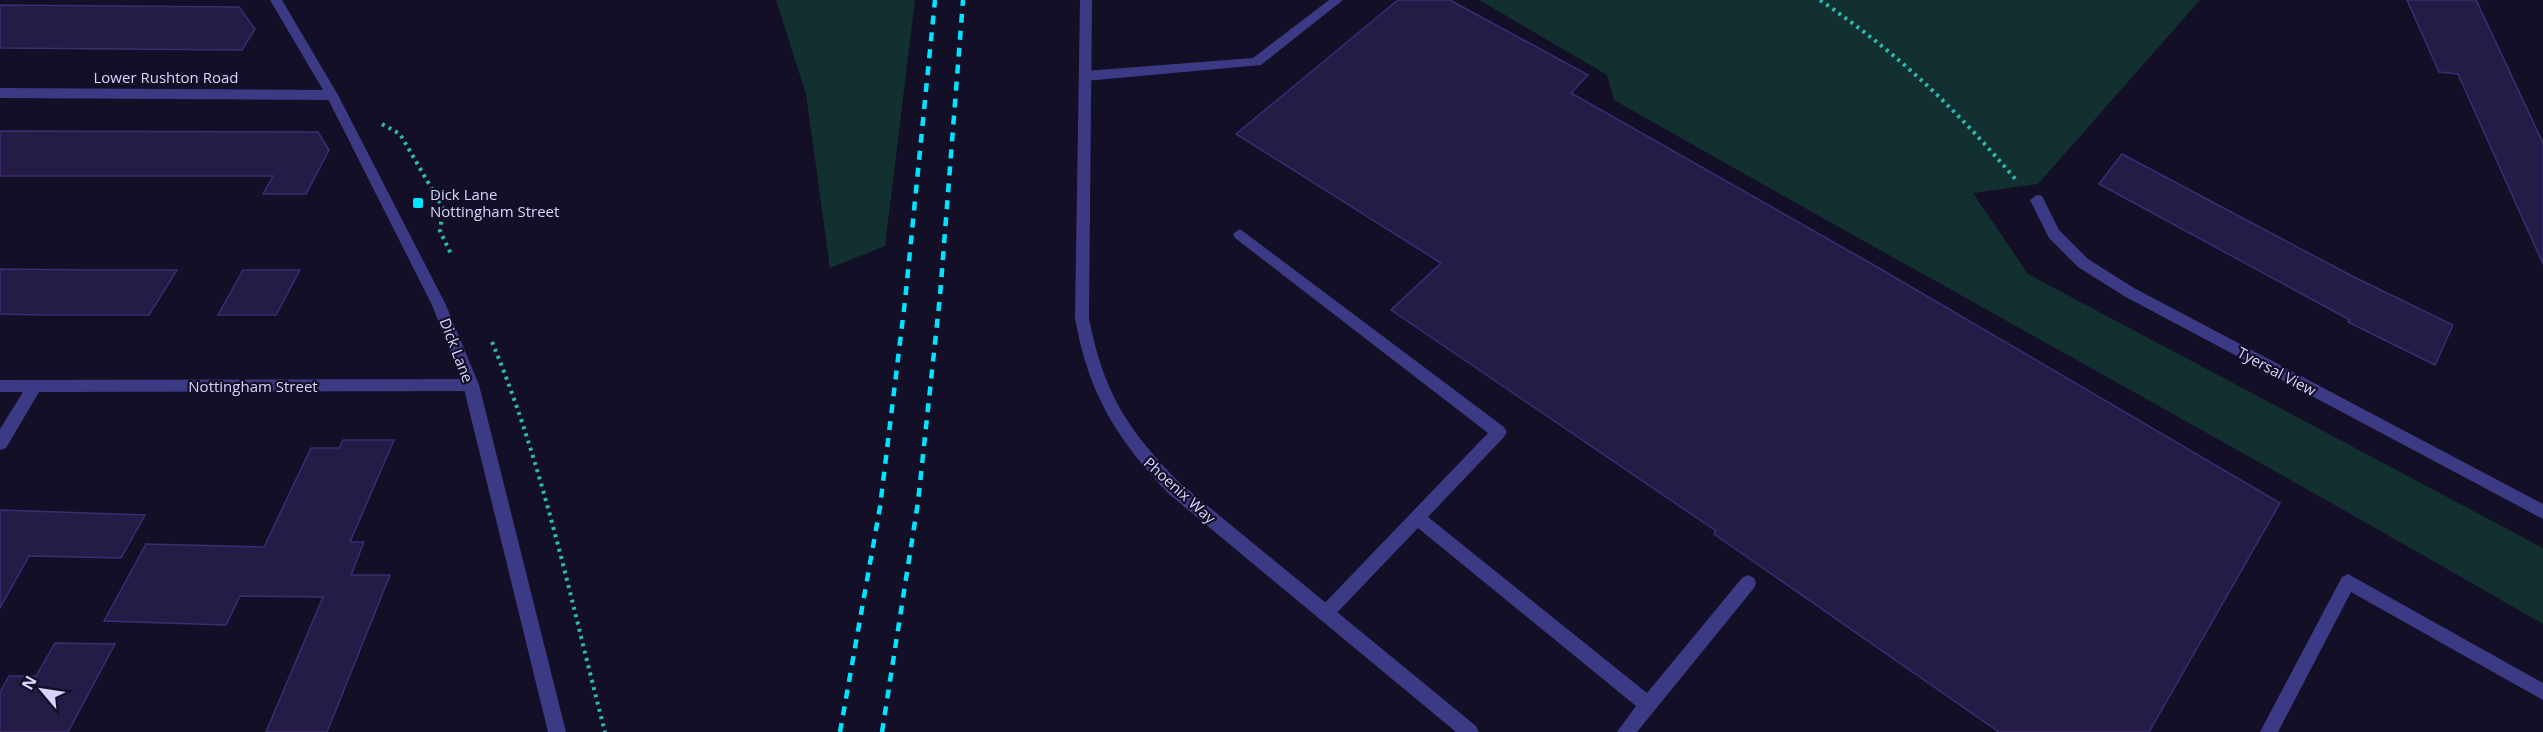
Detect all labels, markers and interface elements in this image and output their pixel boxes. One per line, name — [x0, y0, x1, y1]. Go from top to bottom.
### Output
street label: Lower Rushton Road — [94, 67, 239, 87]
place label: Dick Lane Nottingham Street — [430, 184, 559, 221]
marker: Dick Lane Nottingham Street — [411, 196, 425, 210]
street label: Dick Lane — [436, 315, 478, 385]
street label: Tyersal View — [2234, 342, 2320, 400]
street label: Nottingham Street — [188, 376, 318, 396]
street label: Phoenix Way — [1140, 452, 1221, 528]
north arrow — [12, 660, 72, 720]
text: N — [16, 672, 42, 694]

